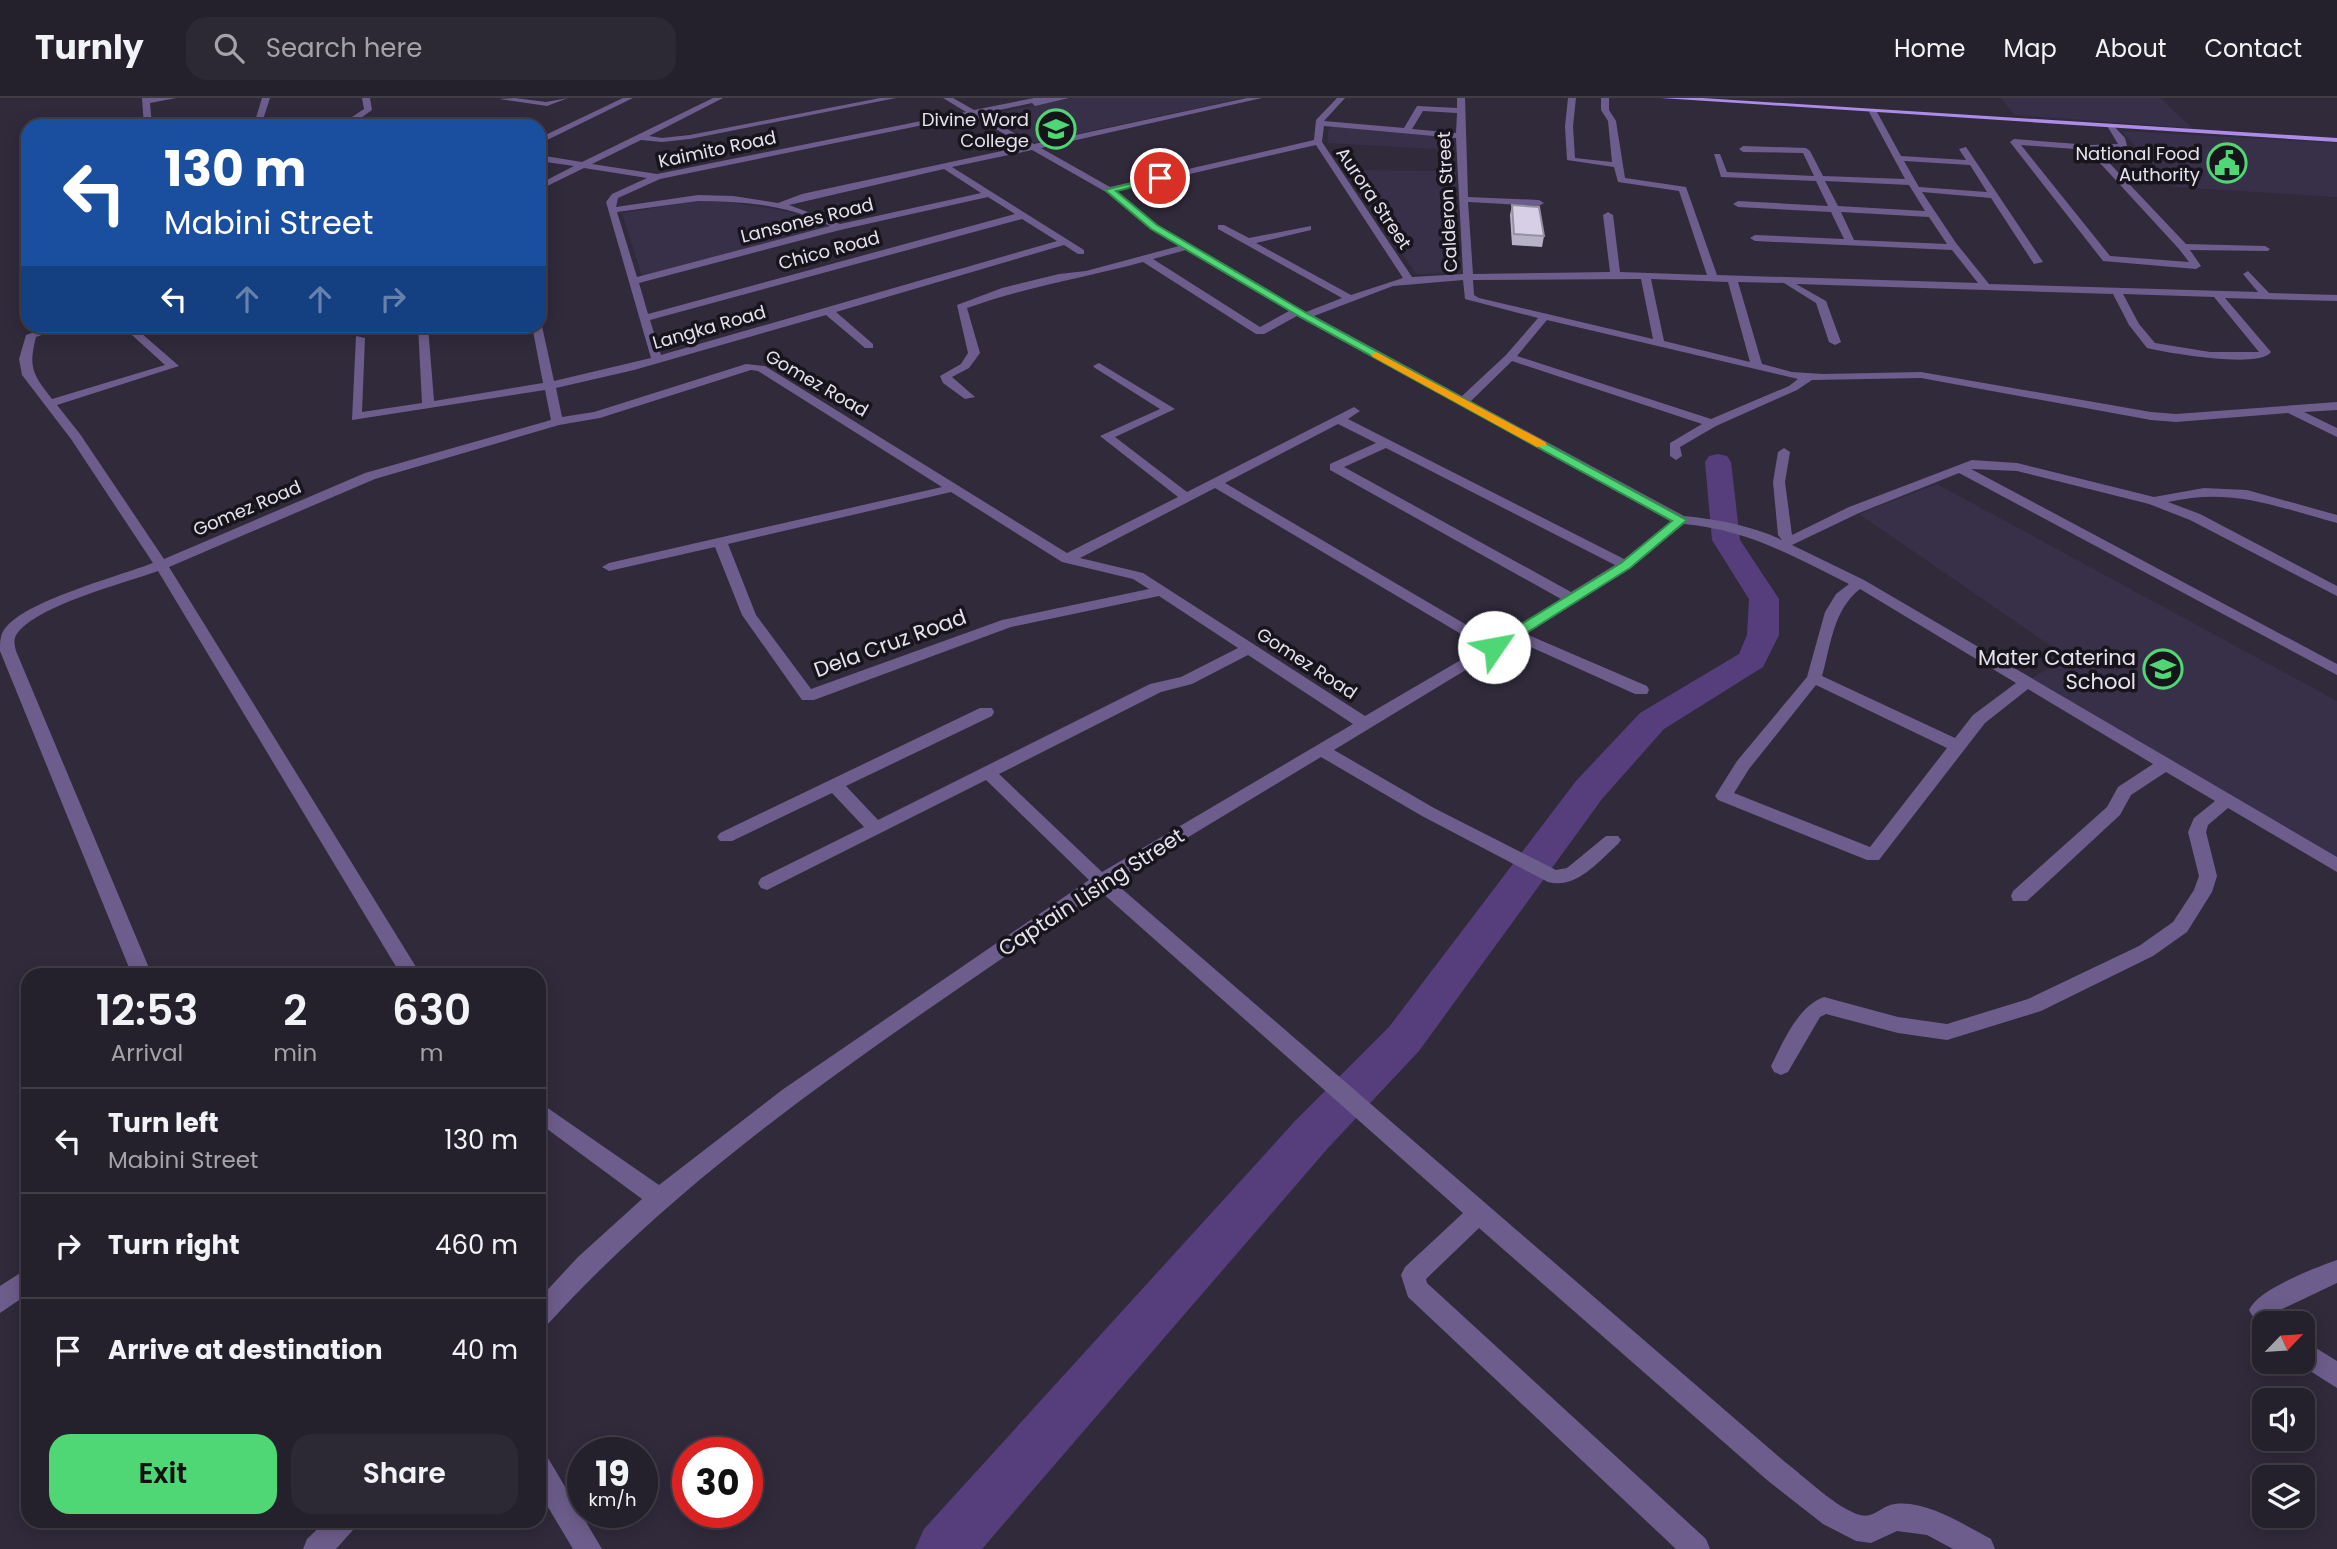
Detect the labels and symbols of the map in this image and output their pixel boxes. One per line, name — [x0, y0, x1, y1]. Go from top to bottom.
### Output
place label: Divine Word College — [922, 107, 1029, 153]
school or university icon: Divine Word College — [1035, 108, 1077, 150]
street label: Kaimito Road — [656, 124, 778, 174]
street label: Calderon Street — [1431, 131, 1463, 273]
place label: National Food Authority — [2075, 141, 2200, 187]
street label: Aurora Street — [1331, 142, 1417, 254]
public building icon: National Food Authority — [2206, 142, 2248, 184]
pin — [1130, 148, 1190, 208]
street label: Lansones Road — [738, 191, 876, 249]
street label: Chico Road — [776, 224, 882, 276]
street label: Langka Road — [649, 299, 769, 355]
street label: Gomez Road — [761, 343, 873, 423]
street label: Gomez Road — [189, 474, 305, 542]
street label: Dela Cruz Road — [810, 602, 970, 684]
position arrow — [1457, 610, 1531, 684]
street label: Gomez Road — [1252, 621, 1362, 705]
place label: Mater Caterina School — [1978, 643, 2136, 696]
school or university icon: Mater Caterina School — [2142, 648, 2184, 690]
street label: Captain Lising Street — [993, 821, 1189, 963]
north arrow — [2252, 1311, 2315, 1374]
speed limit sign: 30 — [672, 1437, 763, 1528]

